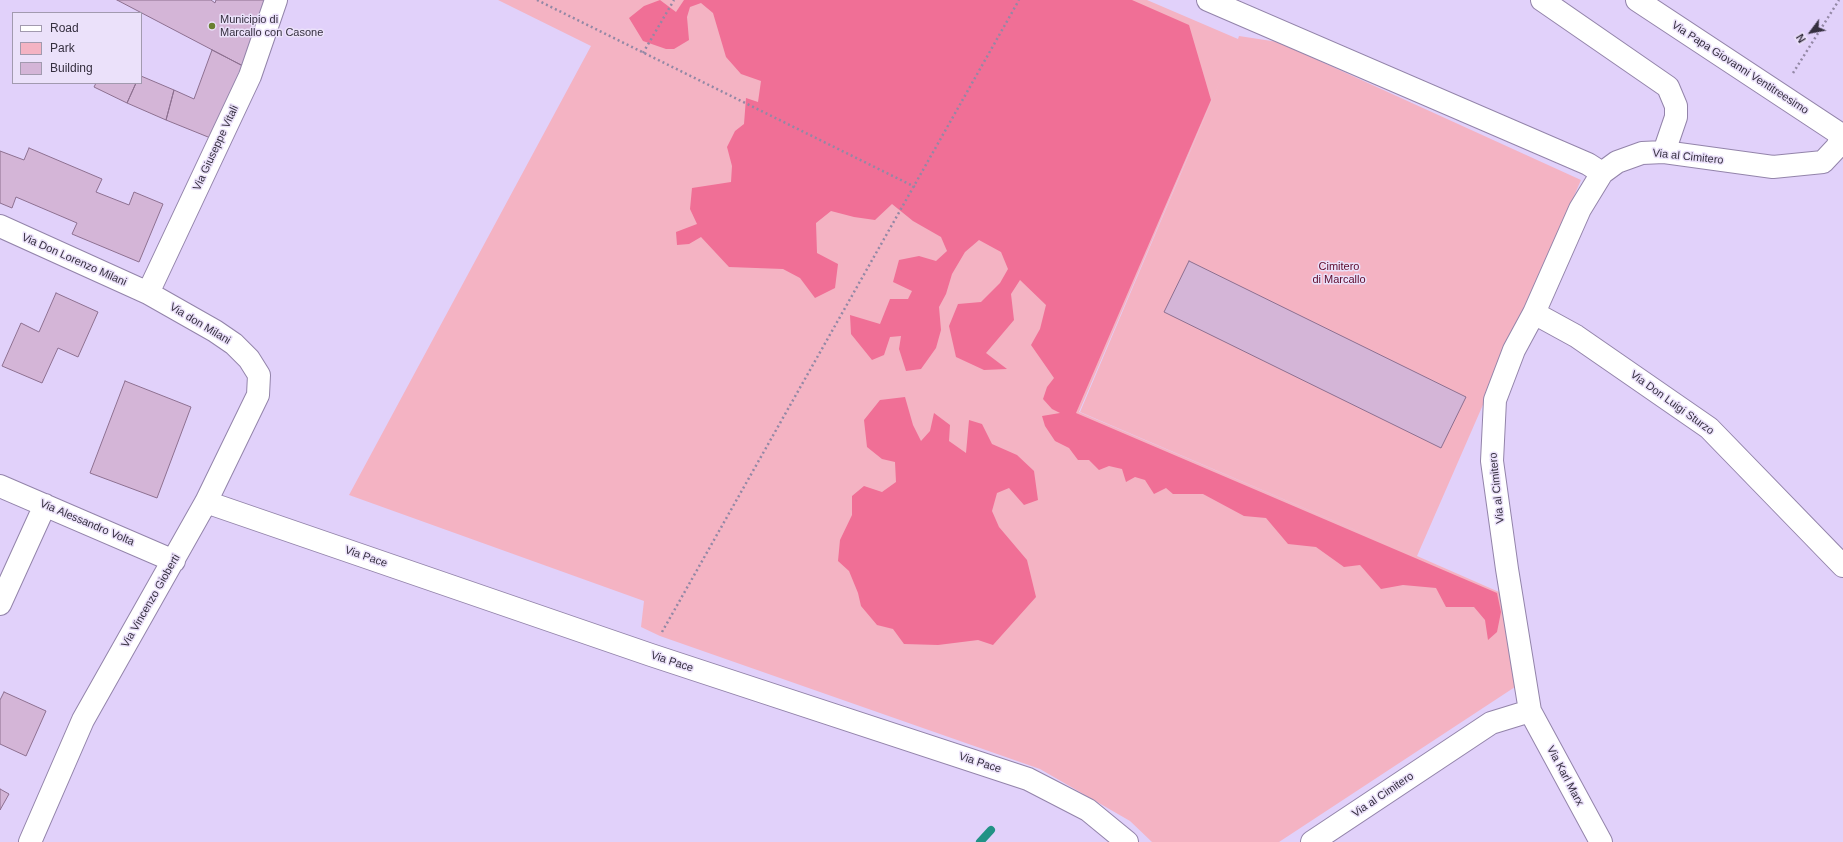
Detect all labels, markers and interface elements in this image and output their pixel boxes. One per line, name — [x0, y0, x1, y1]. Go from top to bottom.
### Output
legend — [12, 12, 142, 84]
north arrow — [1791, 12, 1831, 52]
place label: Municipio di Marcallo con Casone — [220, 13, 323, 39]
street label: Via Papa Giovanni Ventitreesimo — [1669, 19, 1811, 117]
text: Road — [50, 21, 79, 35]
marker: Municipio di Marcallo con Casone — [207, 21, 217, 31]
text: N — [1794, 32, 1808, 45]
text: Park — [50, 41, 75, 55]
text: Building — [50, 61, 93, 75]
street label: Via Giuseppe Vitali — [190, 103, 242, 193]
street label: Via al Cimitero — [1652, 147, 1724, 167]
street label: Via Don Lorenzo Milani — [19, 231, 129, 289]
park label: Cimitero di Marcallo — [1312, 260, 1366, 286]
street label: Via don Milani — [167, 301, 233, 347]
street label: Via Don Luigi Sturzo — [1628, 368, 1716, 438]
street label: Via al Cimitero — [1487, 452, 1507, 524]
street label: Via Alessandro Volta — [38, 497, 136, 549]
street label: Via Pace — [343, 544, 389, 570]
street label: Via Vincenzo Gioberti — [119, 552, 183, 650]
street label: Via Pace — [649, 649, 695, 675]
street label: Via Karl Marx — [1544, 744, 1586, 808]
street label: Via Pace — [957, 750, 1003, 776]
street label: Via al Cimitero — [1350, 770, 1416, 820]

